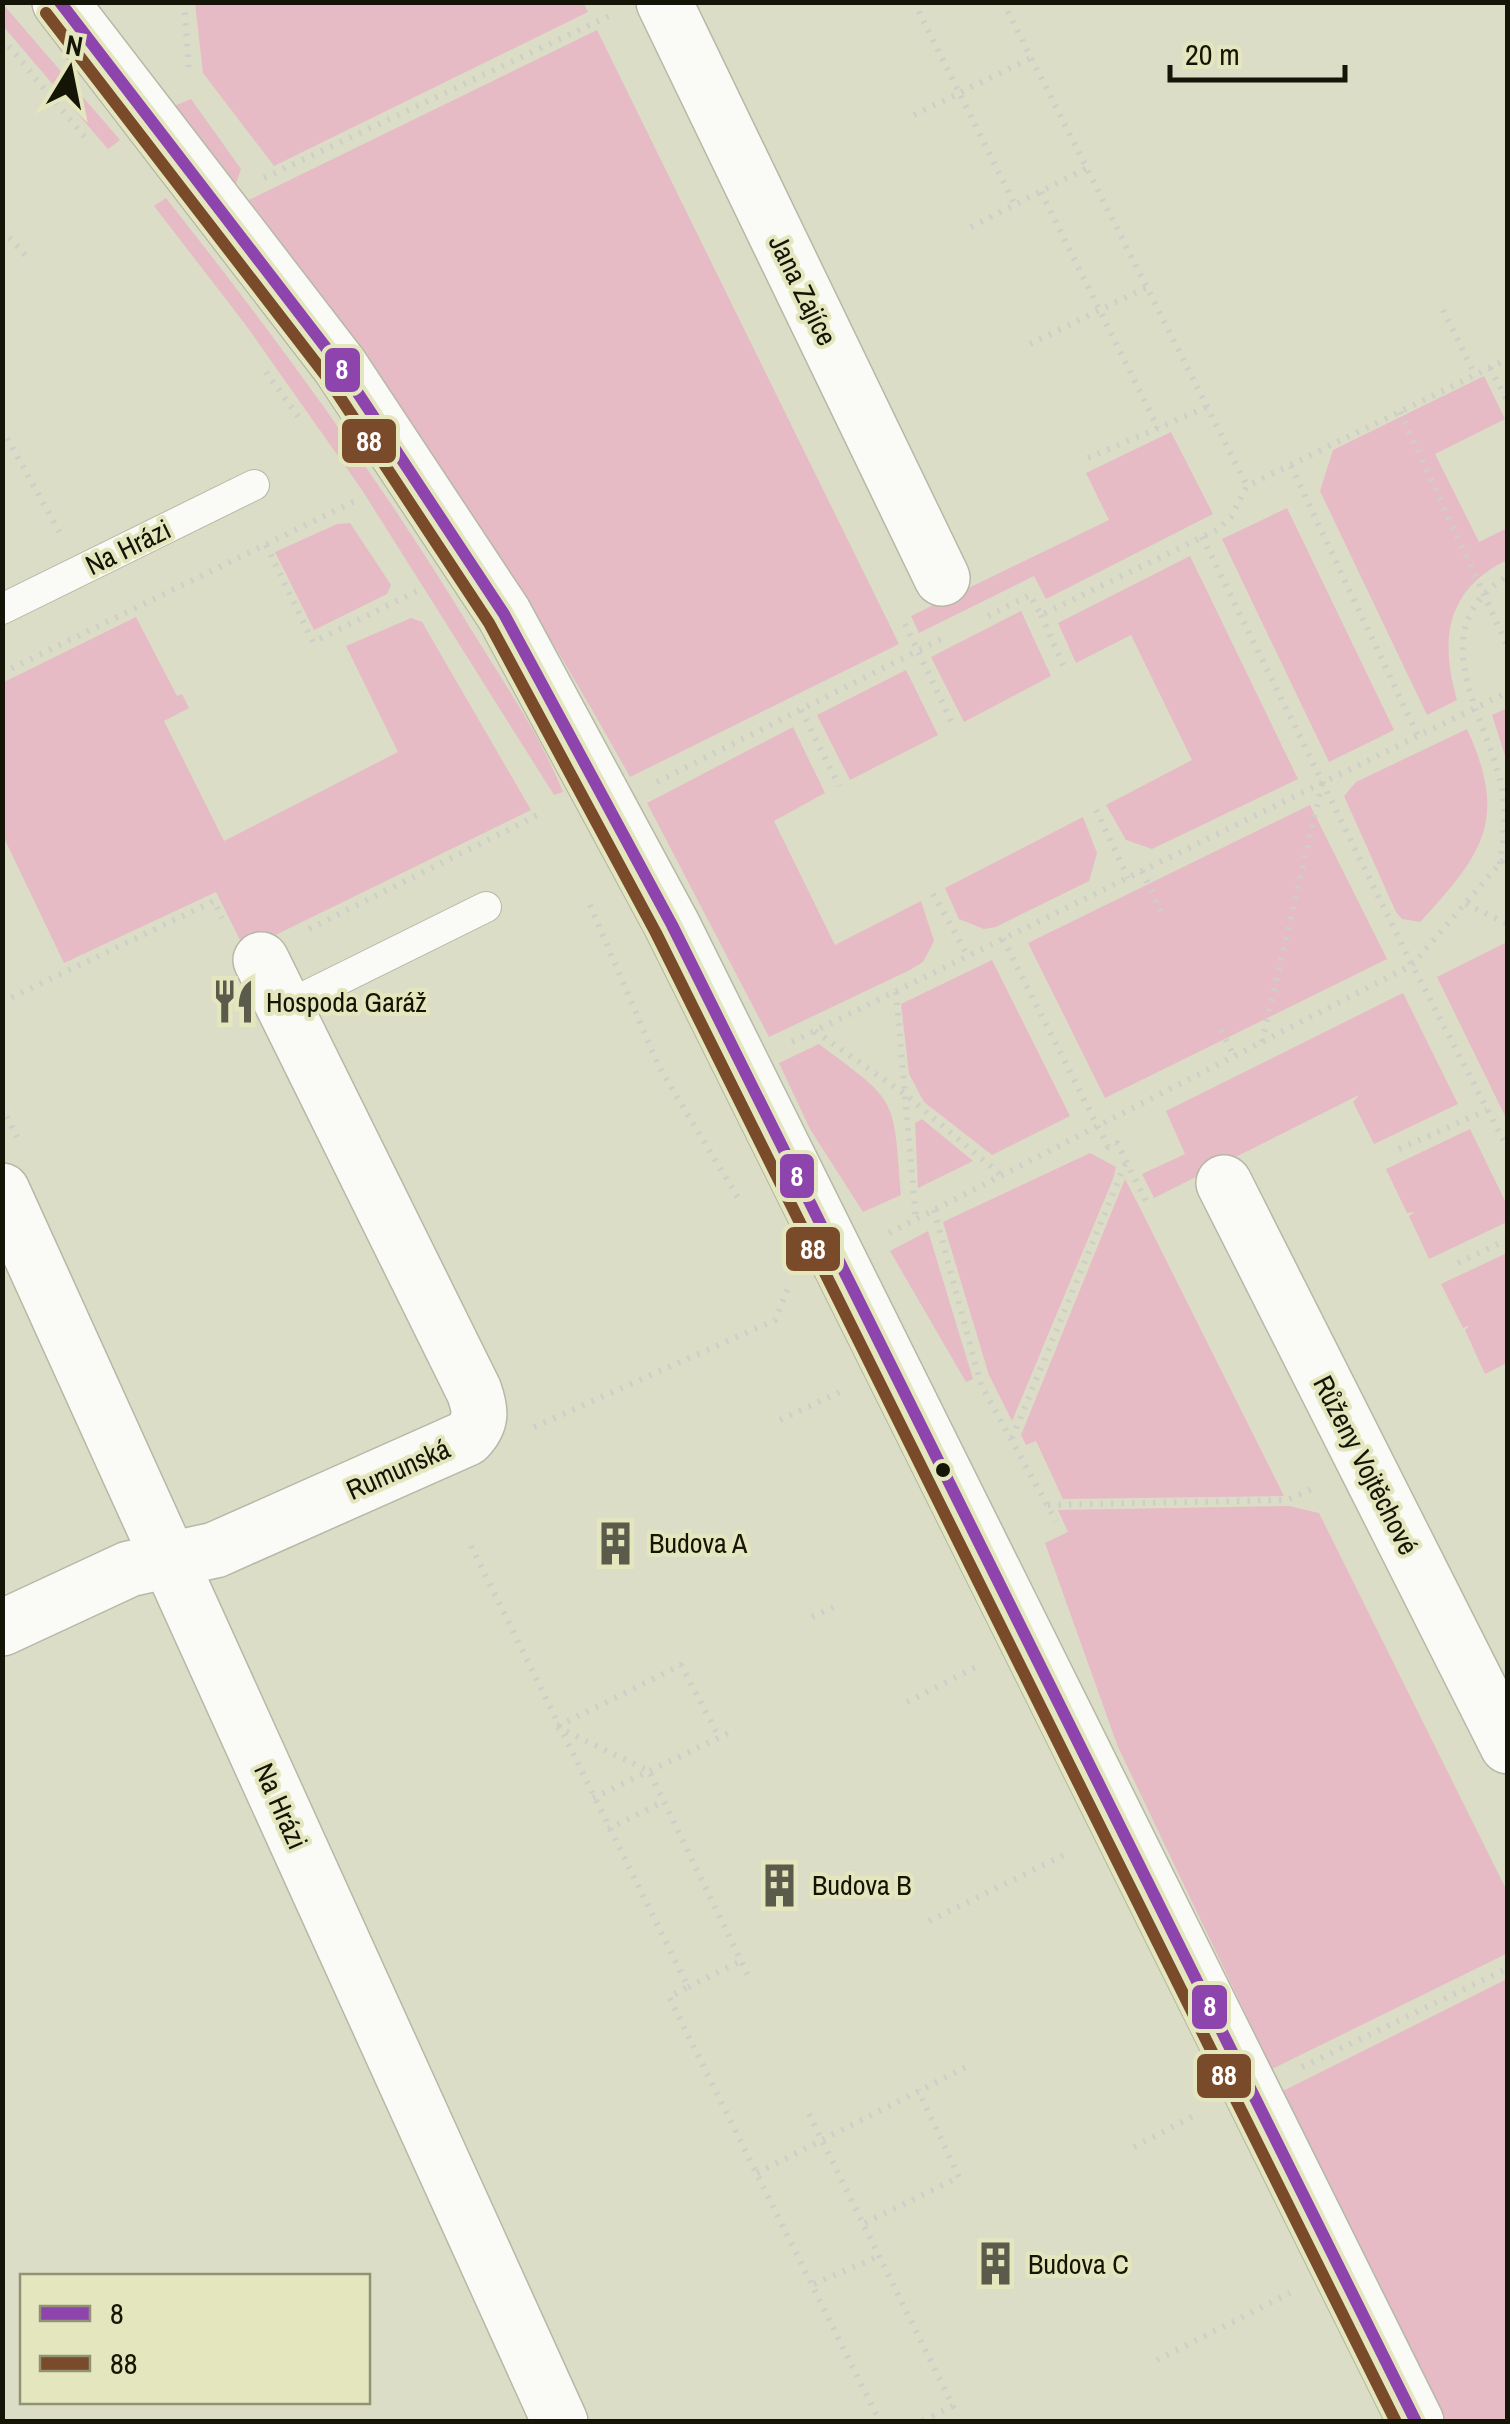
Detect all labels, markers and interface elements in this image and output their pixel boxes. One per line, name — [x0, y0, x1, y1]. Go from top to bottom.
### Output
north arrow — [20, 20, 120, 120]
scale bar — [1170, 20, 1345, 82]
text: N — [63, 25, 86, 66]
text: 20 m — [1185, 34, 1240, 74]
street label: Jana Zajíce — [760, 228, 846, 352]
line badge: 8 — [323, 346, 362, 394]
text: 8 — [336, 350, 348, 388]
line badge: 88 — [340, 417, 398, 465]
text: 88 — [356, 422, 382, 460]
street label: Na Hrázi — [79, 510, 177, 584]
restaurant icon: Hospoda Garáž — [209, 978, 257, 1026]
place label: Hospoda Garáž — [266, 983, 427, 1021]
line badge: 8 — [778, 1152, 816, 1200]
text: 8 — [791, 1157, 803, 1195]
line badge: 88 — [784, 1225, 842, 1273]
text: 88 — [800, 1230, 826, 1268]
street label: Růženy Vojtěchové — [1304, 1369, 1428, 1561]
street label: Rumunská — [340, 1429, 456, 1509]
unlabelled marker — [933, 1460, 953, 1480]
building icon: Budova A — [592, 1519, 640, 1567]
place label: Budova A — [649, 1524, 748, 1562]
street label: Na Hrázi — [245, 1757, 317, 1855]
building icon: Budova B — [755, 1861, 803, 1909]
place label: Budova B — [812, 1866, 912, 1904]
line badge: 8 — [1190, 1983, 1229, 2031]
text: 8 — [1204, 1987, 1216, 2025]
line badge: 88 — [1195, 2052, 1253, 2100]
text: 88 — [1211, 2056, 1237, 2094]
building icon: Budova C — [971, 2240, 1019, 2288]
place label: Budova C — [1028, 2245, 1129, 2283]
legend — [20, 2274, 370, 2404]
text: 8 — [110, 2293, 124, 2333]
text: 88 — [110, 2343, 137, 2383]

